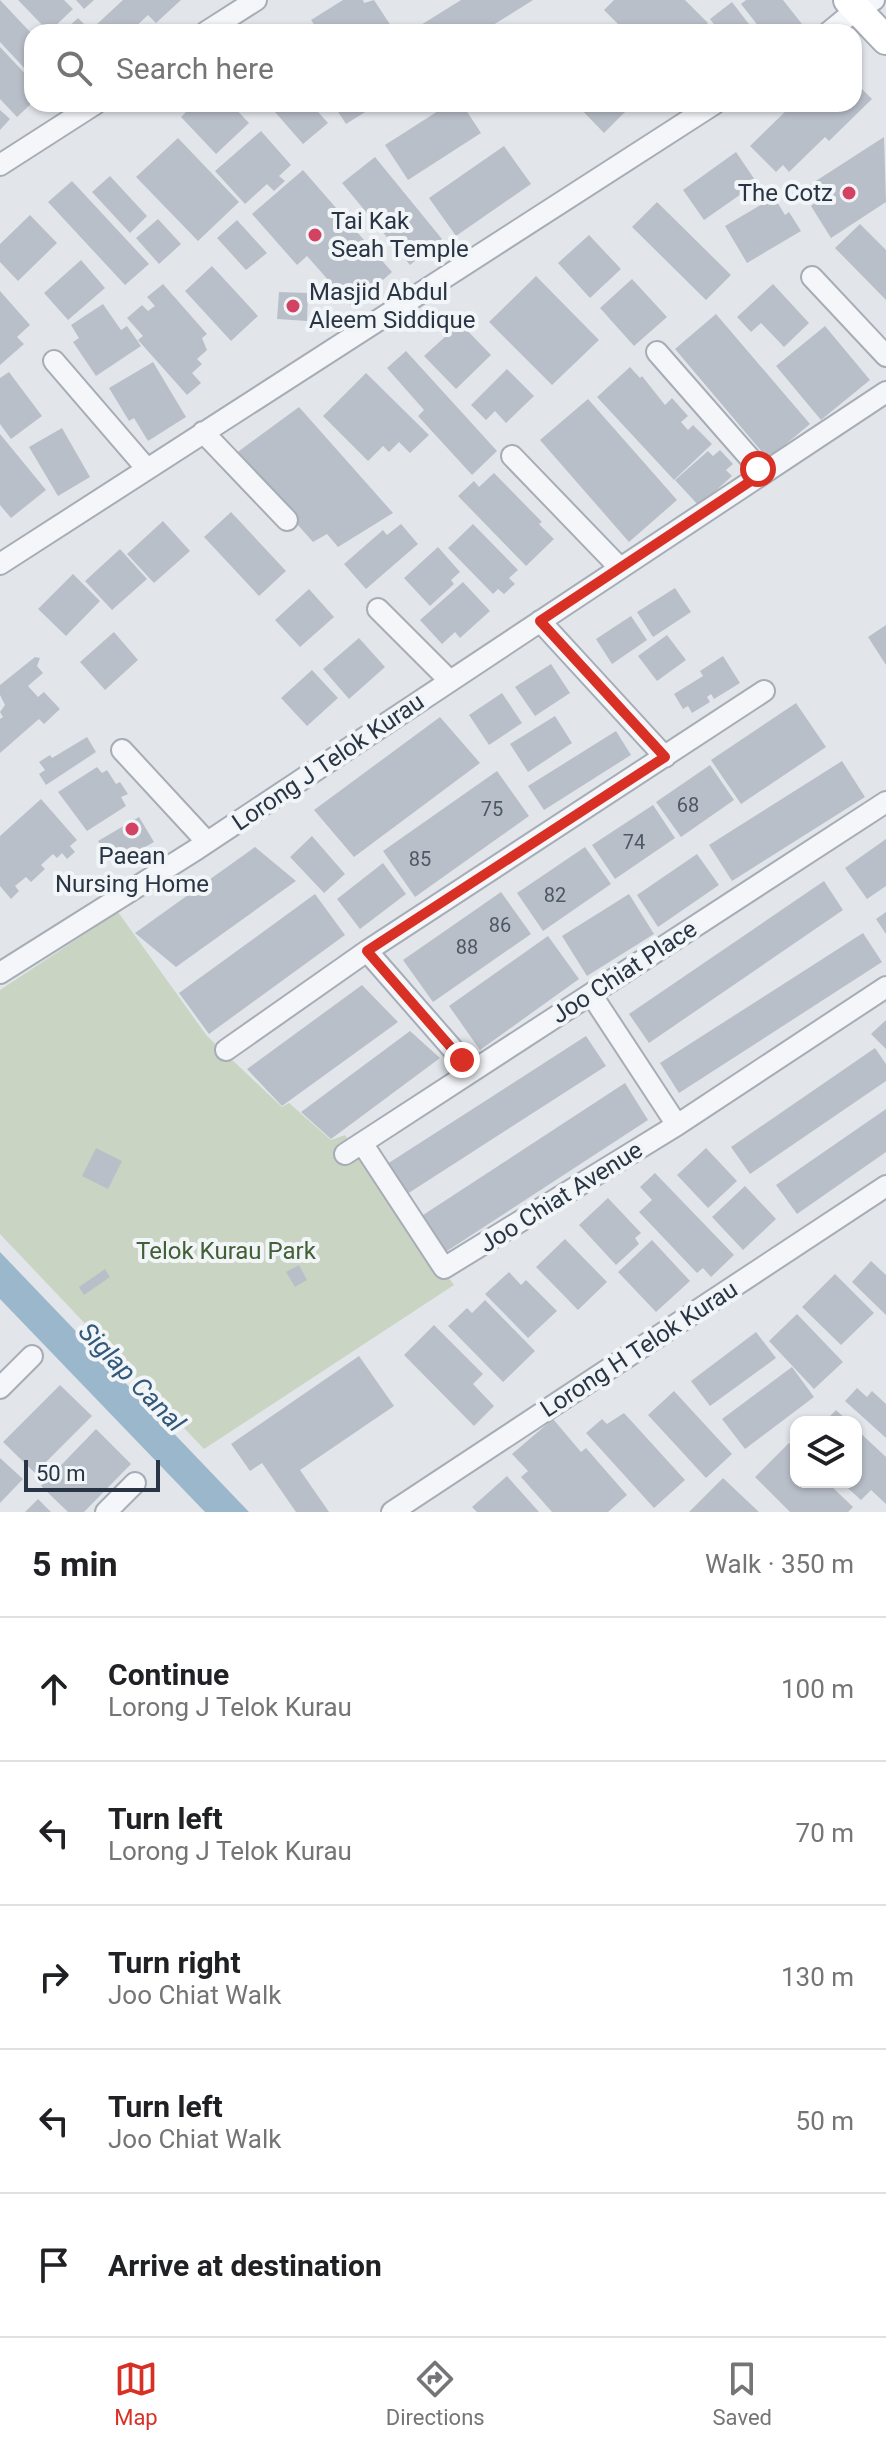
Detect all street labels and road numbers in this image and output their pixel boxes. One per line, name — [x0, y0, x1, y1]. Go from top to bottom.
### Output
street label: Lorong J Telok Kurau — [227, 687, 429, 837]
street label: Joo Chiat Place — [546, 915, 702, 1029]
street label: Joo Chiat Avenue — [474, 1136, 648, 1258]
street label: Lorong H Telok Kurau — [535, 1275, 743, 1423]

